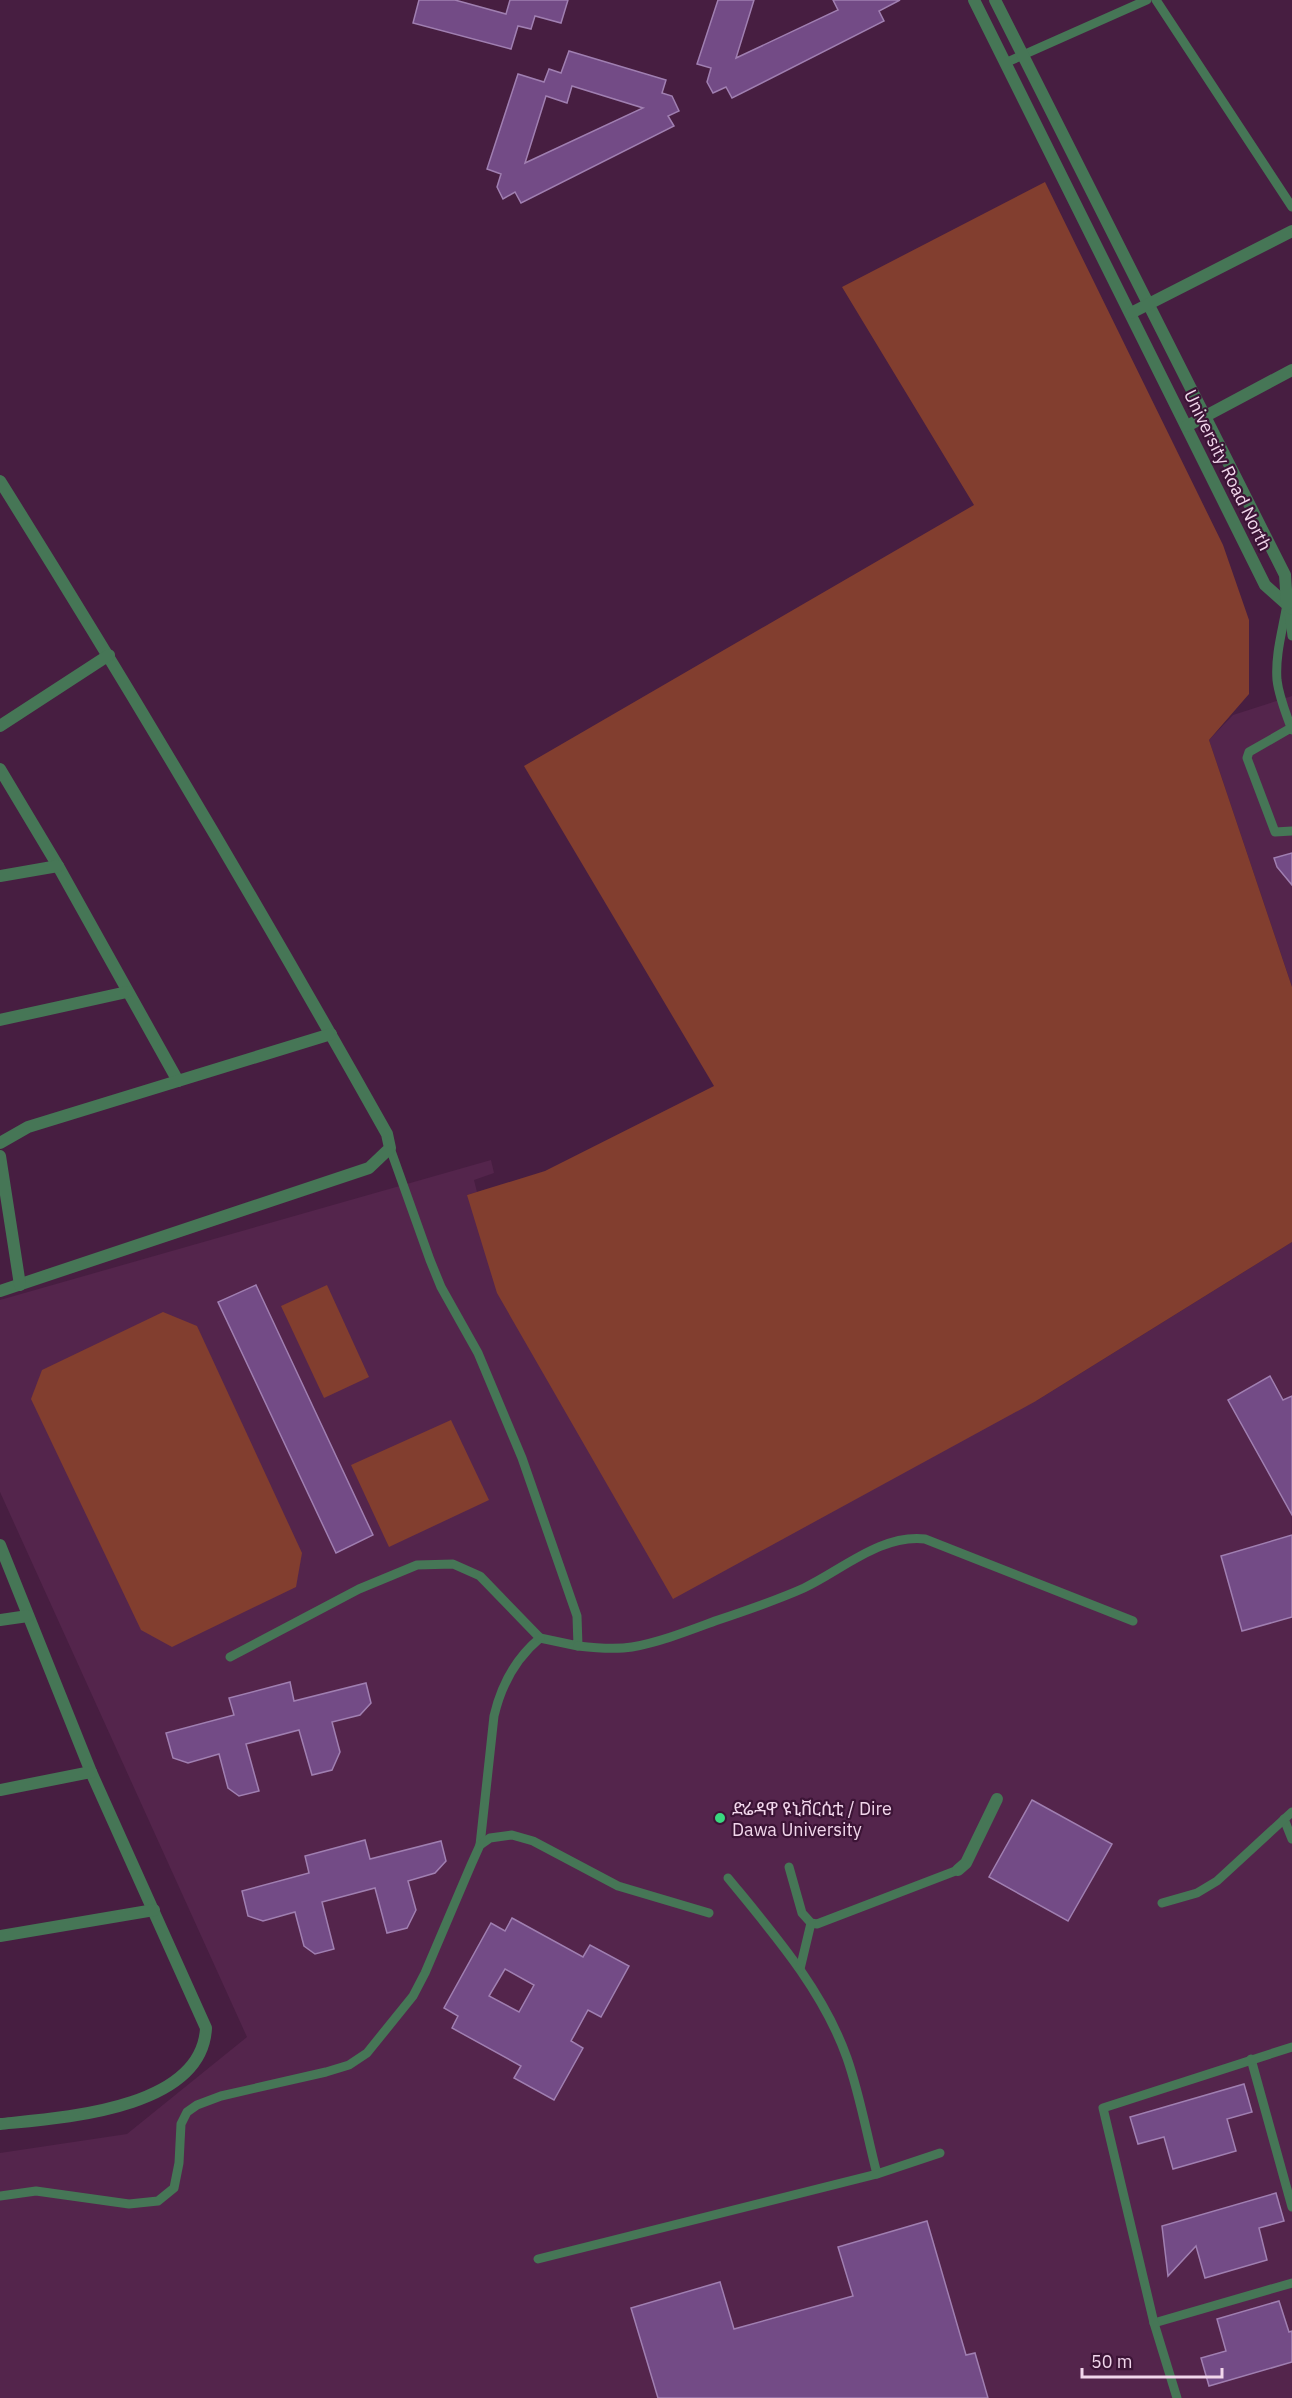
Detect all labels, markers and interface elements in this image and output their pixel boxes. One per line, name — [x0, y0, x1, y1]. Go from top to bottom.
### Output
street label: University Road North — [1179, 386, 1277, 554]
place label: ድሬዳዋ ዩኒቨርሲቲ / Dire Dawa University — [732, 1797, 892, 1841]
marker: ድሬዳዋ ዩኒቨርሲቲ / Dire Dawa University — [713, 1811, 727, 1825]
scale bar — [1082, 2341, 1222, 2379]
text: 50 m — [1091, 2350, 1133, 2373]

